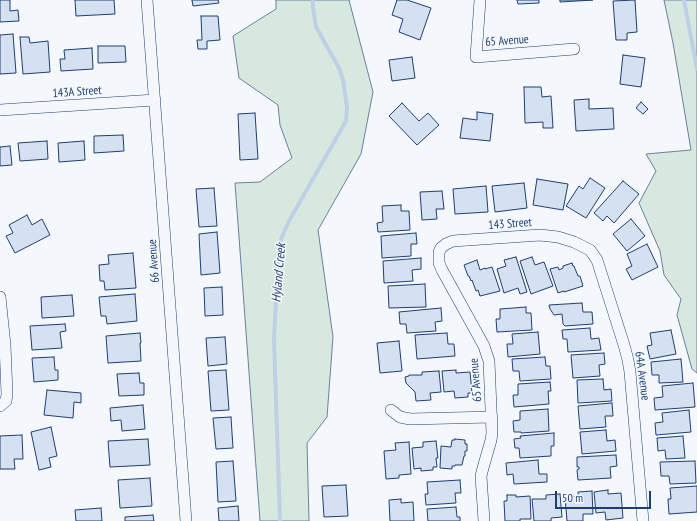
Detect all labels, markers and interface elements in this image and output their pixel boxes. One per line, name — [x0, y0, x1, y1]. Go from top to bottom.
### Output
street label: 65 Avenue — [485, 32, 529, 50]
street label: 143A Street — [52, 83, 102, 101]
street label: 143 Street — [488, 215, 532, 233]
street label: 66 Avenue — [145, 239, 163, 283]
water label: Hyland Creek — [269, 243, 289, 303]
street label: 64A Avenue — [631, 351, 653, 401]
street label: 65 Avenue — [467, 358, 485, 402]
scale bar — [557, 483, 653, 509]
text: 50 m — [562, 490, 583, 505]

